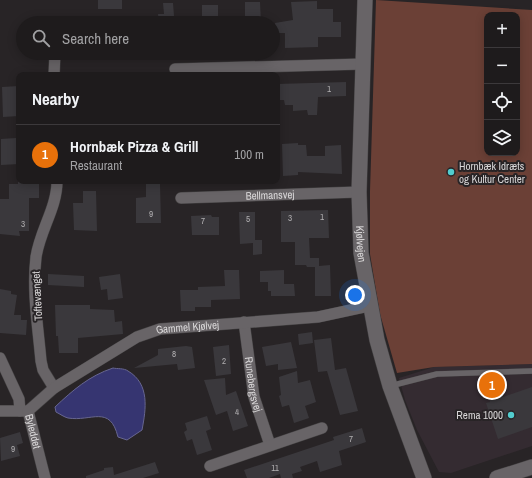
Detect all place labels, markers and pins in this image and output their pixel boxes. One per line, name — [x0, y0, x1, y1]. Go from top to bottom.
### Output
place label: Hornbæk Idræts og Kultur Center — [459, 159, 525, 186]
marker: Hornbæk Idræts og Kultur Center — [446, 167, 456, 177]
pin: 1 — [479, 370, 505, 400]
place label: Rema 1000 — [456, 408, 503, 422]
marker: Rema 1000 — [506, 410, 516, 420]

